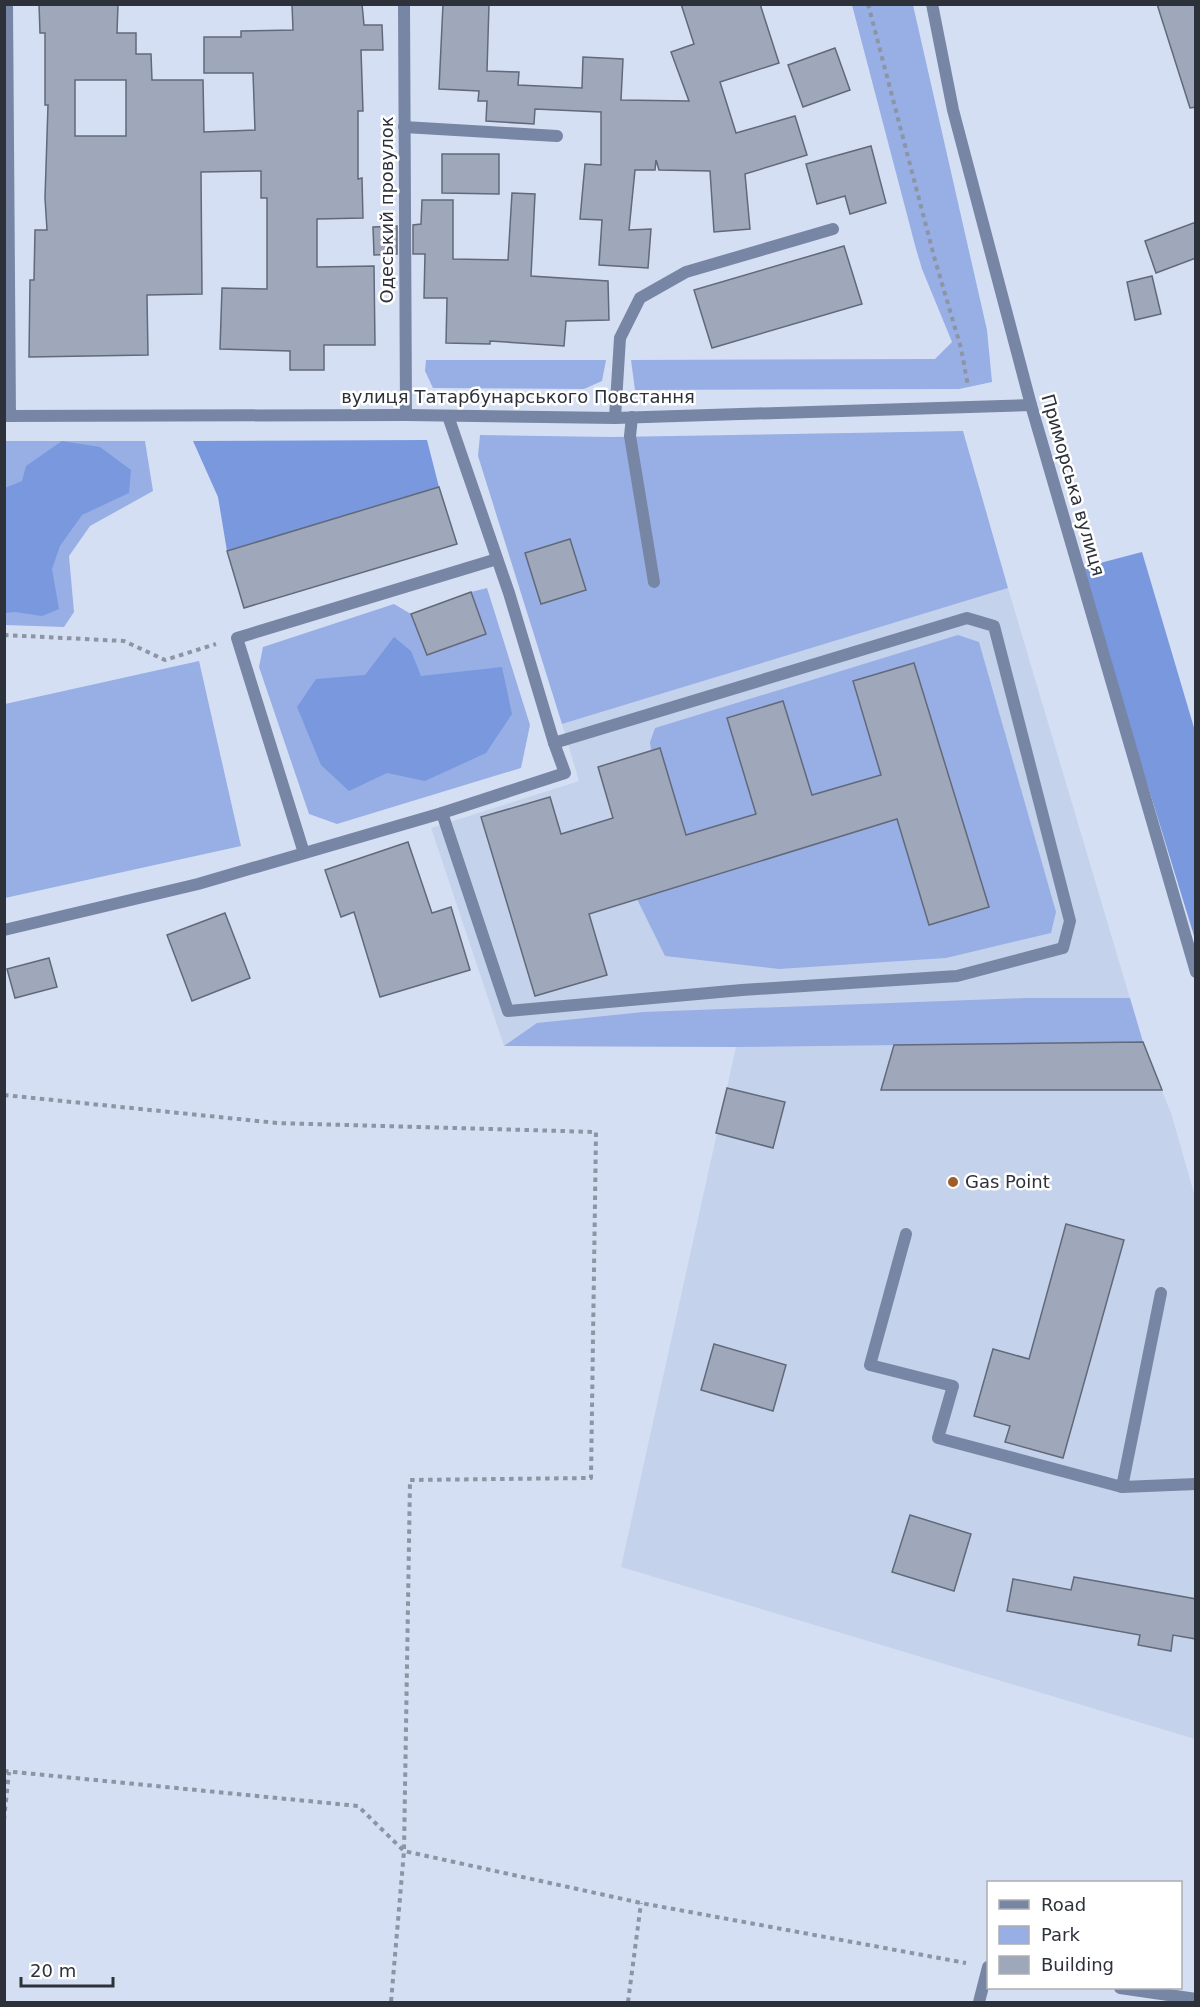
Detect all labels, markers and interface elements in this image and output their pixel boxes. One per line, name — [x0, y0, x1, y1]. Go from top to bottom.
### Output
street label: Одеський провулок — [376, 116, 397, 304]
street label: вулиця Татарбунарського Повстання — [341, 386, 695, 407]
street label: Приморська вулиця — [1037, 391, 1110, 578]
place label: Gas Point — [965, 1171, 1050, 1192]
marker: Gas Point — [946, 1175, 960, 1189]
legend — [987, 1881, 1182, 1989]
text: Road — [1041, 1894, 1086, 1915]
text: Park — [1041, 1924, 1080, 1945]
scale bar — [21, 1950, 112, 1988]
text: Building — [1041, 1954, 1114, 1975]
text: 20 m — [30, 1960, 76, 1981]

